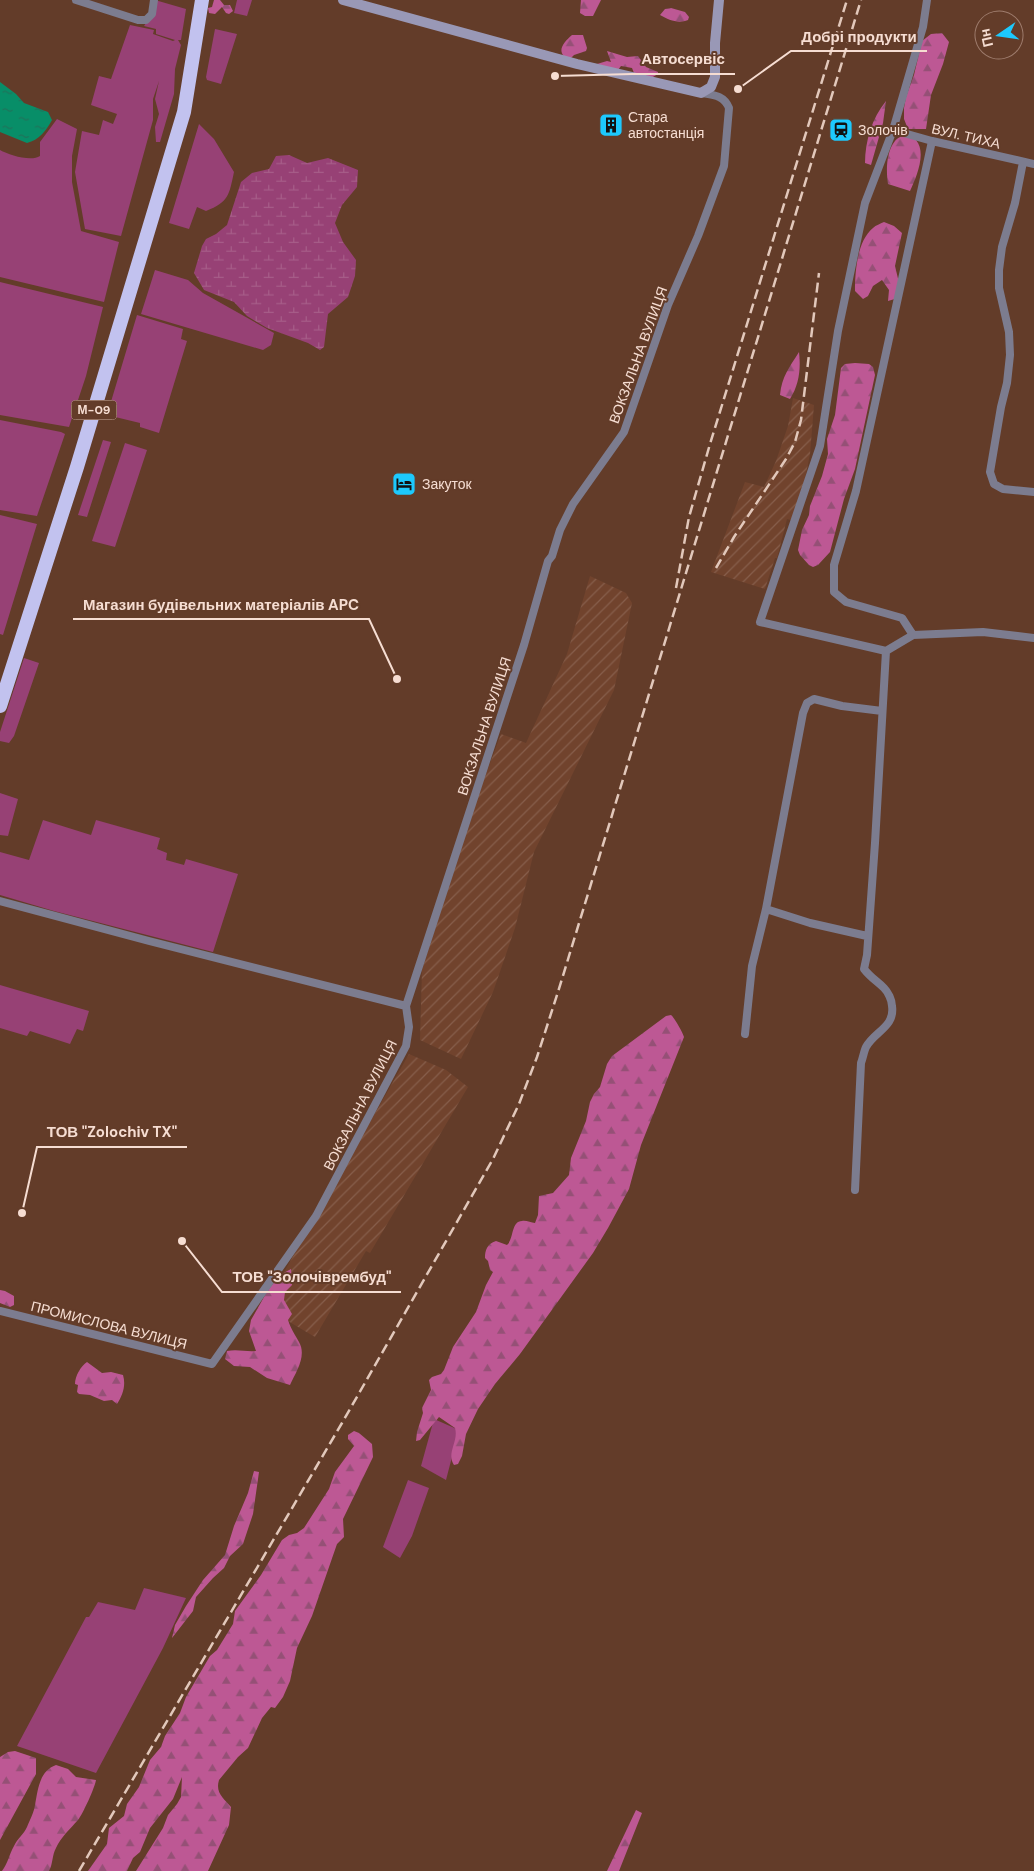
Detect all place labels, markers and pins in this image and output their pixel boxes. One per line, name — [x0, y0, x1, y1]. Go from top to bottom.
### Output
callout: Добрі продукти — [791, 21, 927, 51]
callout: Автосервіс — [632, 44, 735, 74]
place label: Стара автостанція — [628, 108, 704, 142]
building icon: Стара автостанція — [598, 112, 624, 138]
station icon: Золочів — [828, 117, 854, 143]
place label: Золочів — [858, 121, 908, 139]
hotel icon: Закуток — [391, 471, 417, 497]
place label: Закуток — [422, 475, 473, 493]
callout: Магазин будівельних матеріалів APC — [73, 589, 369, 619]
callout: ТОВ "Zolochiv TX" — [37, 1117, 187, 1147]
callout: ТОВ "Золочіврембуд" — [222, 1262, 401, 1292]

